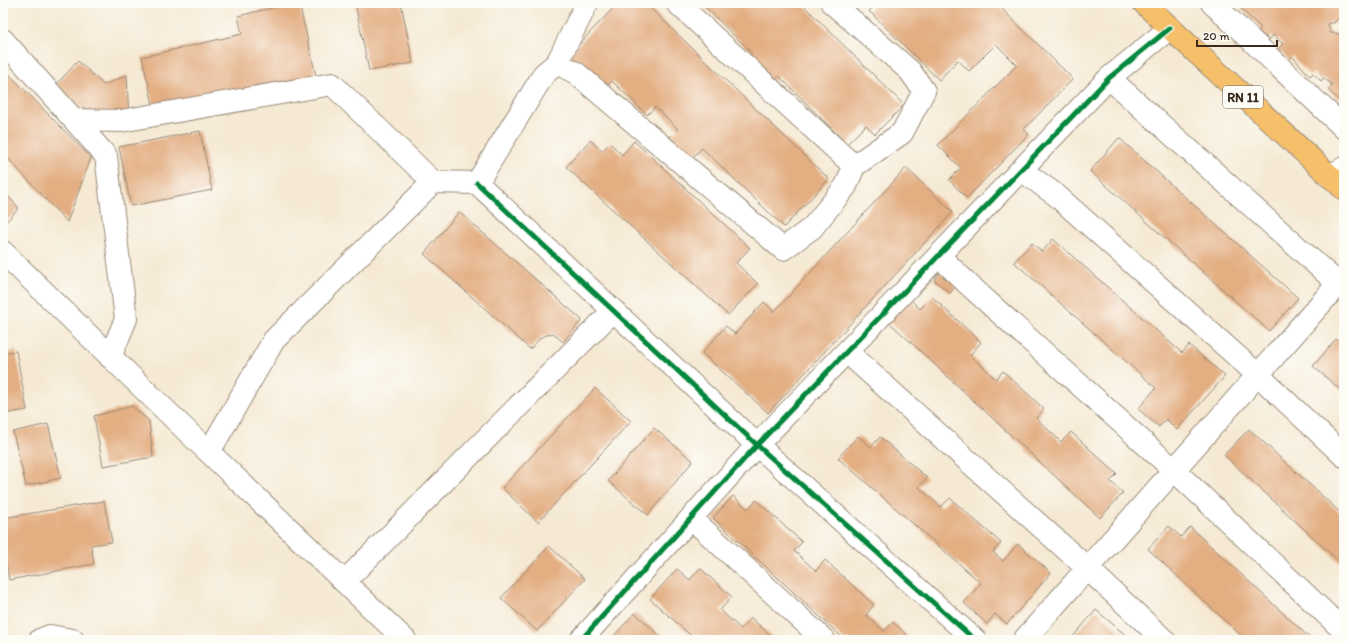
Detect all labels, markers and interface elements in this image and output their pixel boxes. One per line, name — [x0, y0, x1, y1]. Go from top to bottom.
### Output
scale bar — [1197, 22, 1277, 48]
text: 20 m — [1203, 29, 1230, 43]
road number: RN 11 — [1223, 86, 1263, 108]

